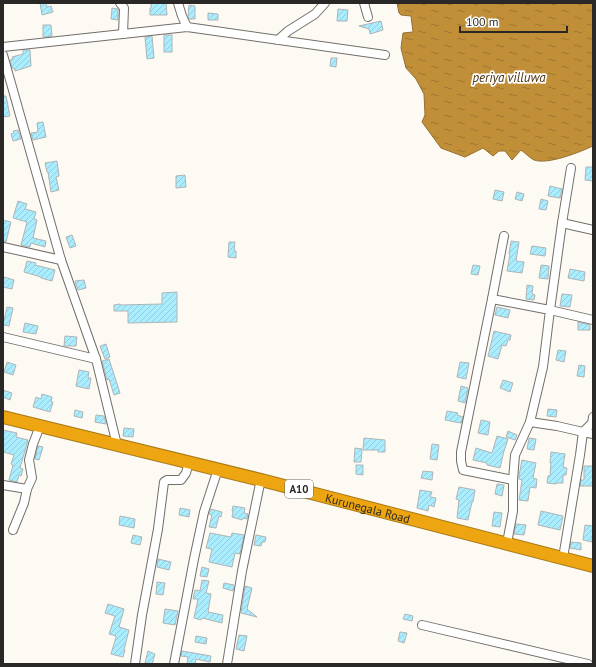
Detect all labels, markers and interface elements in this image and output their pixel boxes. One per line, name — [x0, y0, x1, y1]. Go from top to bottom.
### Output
scale bar — [460, 8, 567, 34]
text: 100 m — [466, 14, 499, 29]
water label: periya villuwa — [471, 69, 546, 86]
road number: A10 — [285, 480, 313, 498]
street label: Kurunegala Road — [324, 489, 412, 526]

